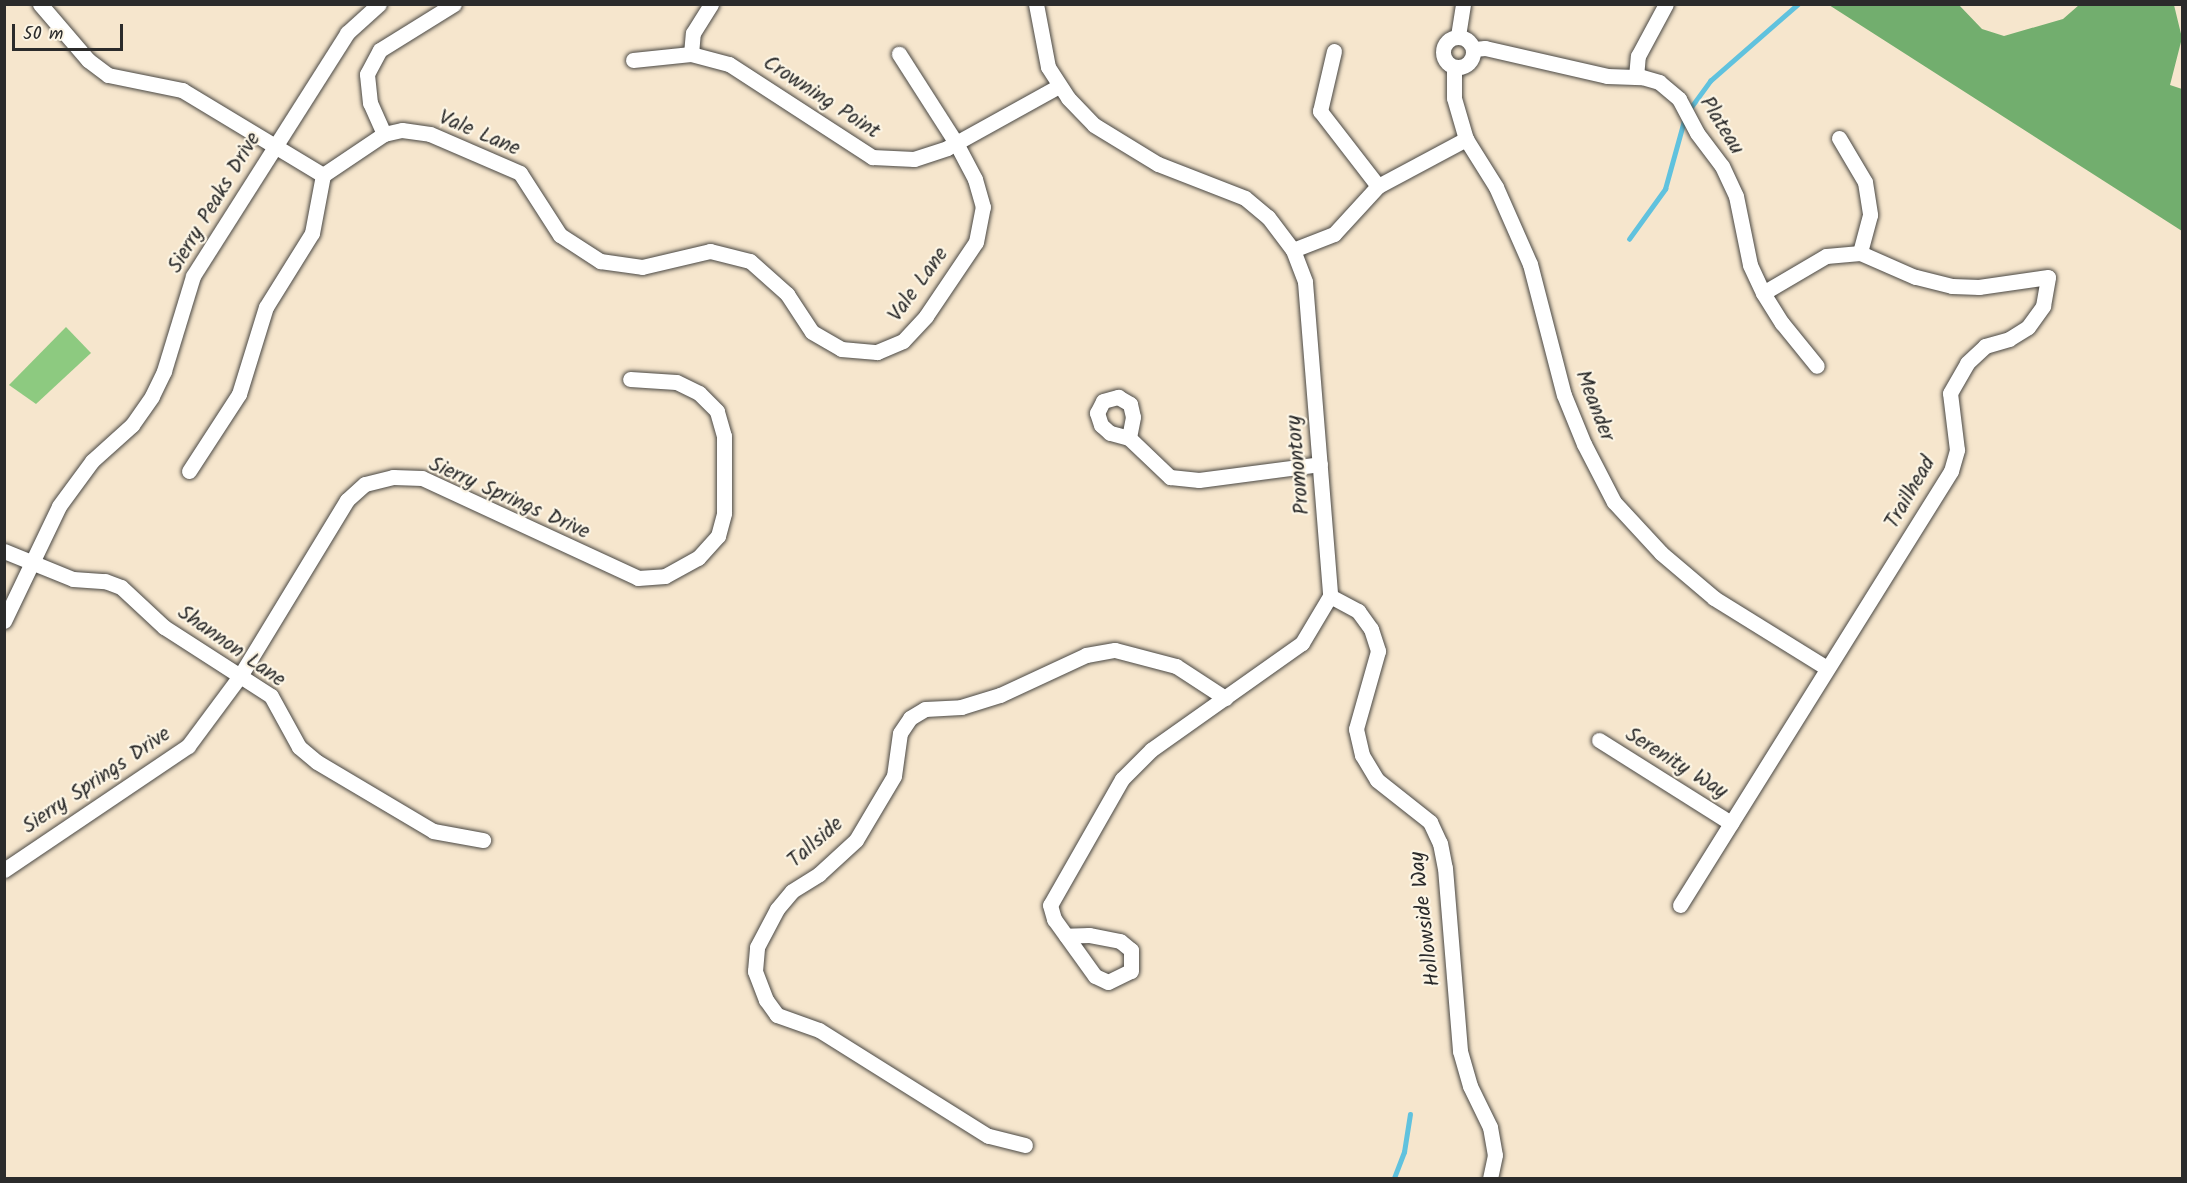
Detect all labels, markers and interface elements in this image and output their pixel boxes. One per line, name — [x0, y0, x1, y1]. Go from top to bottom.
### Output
scale bar — [15, 12, 126, 50]
text: 50 m — [23, 20, 63, 49]
street label: Crowning Point — [758, 51, 884, 145]
street label: Plateau — [1693, 92, 1749, 160]
street label: Vale Lane — [434, 106, 524, 162]
street label: Sierry Peaks Drive — [163, 128, 267, 278]
street label: Vale Lane — [884, 243, 954, 327]
street label: Meander — [1569, 367, 1619, 445]
street label: Promontory — [1282, 414, 1316, 516]
street label: Sierry Springs Drive — [425, 452, 593, 546]
street label: Trailhead — [1880, 452, 1942, 534]
street label: Shannon Lane — [172, 601, 290, 693]
street label: Sierry Springs Drive — [18, 722, 176, 840]
street label: Serenity Way — [1620, 723, 1732, 805]
street label: Tallside — [783, 812, 849, 874]
street label: Hollowside Way — [1405, 850, 1447, 988]

